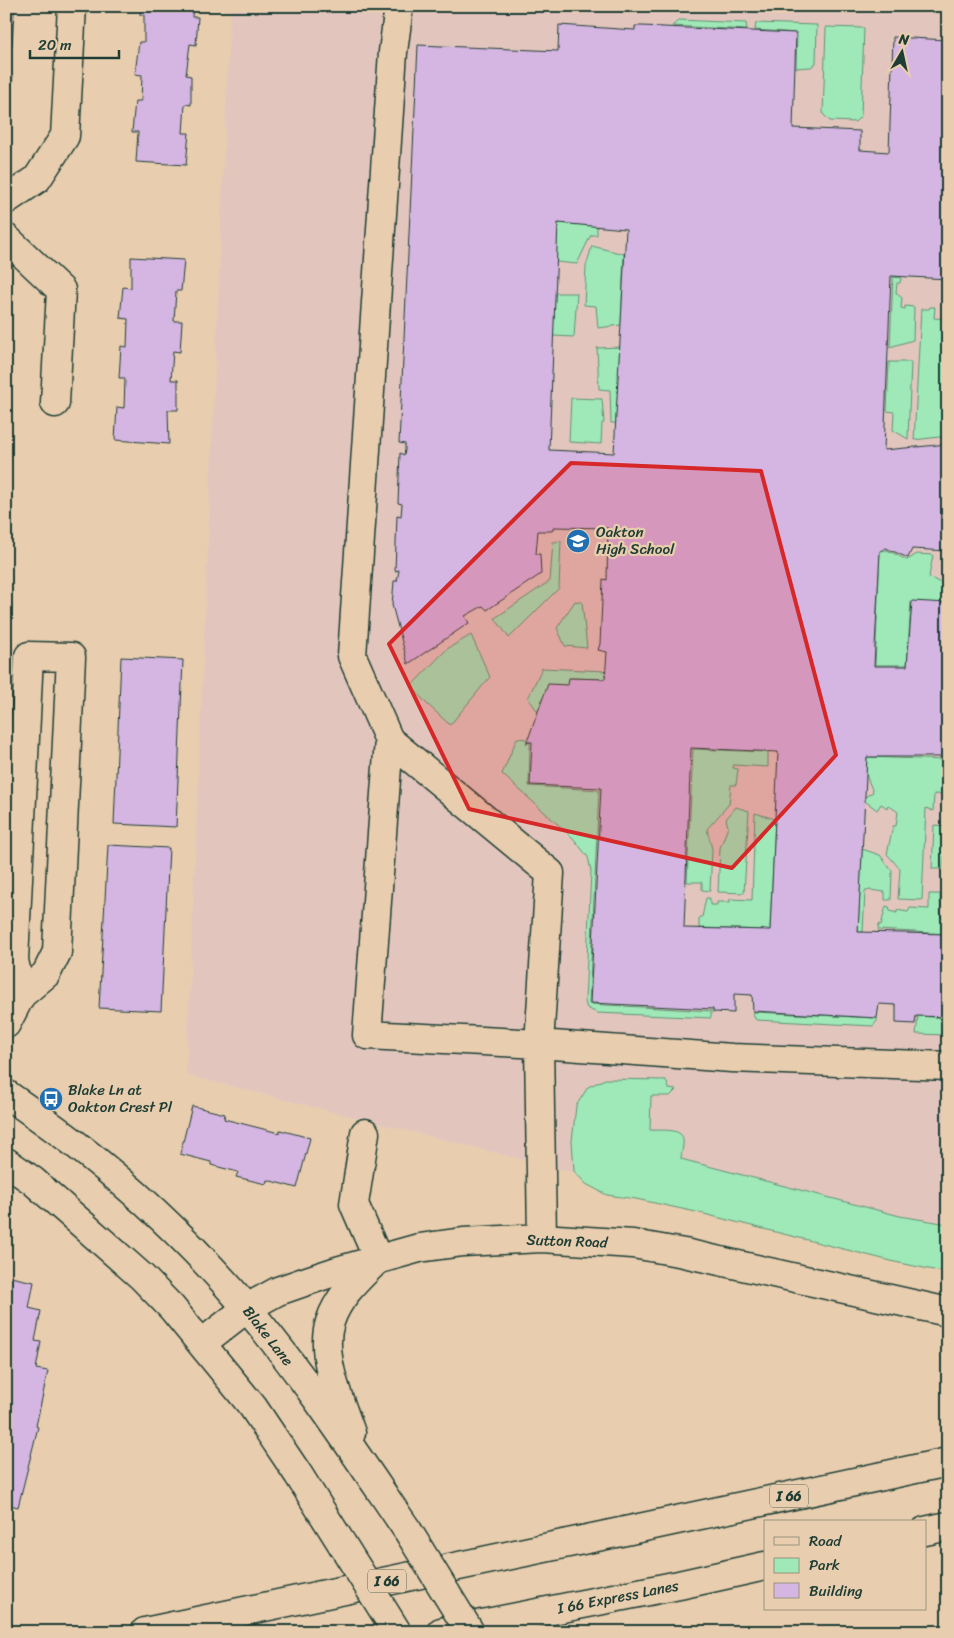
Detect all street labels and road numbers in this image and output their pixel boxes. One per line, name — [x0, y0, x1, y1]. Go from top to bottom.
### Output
street label: Sutton Road — [526, 1227, 609, 1255]
street label: Blake Lane — [236, 1300, 300, 1372]
road number: I 66 — [770, 1484, 808, 1508]
road number: I 66 — [368, 1570, 406, 1592]
street label: I 66 Express Lanes — [554, 1572, 681, 1622]

